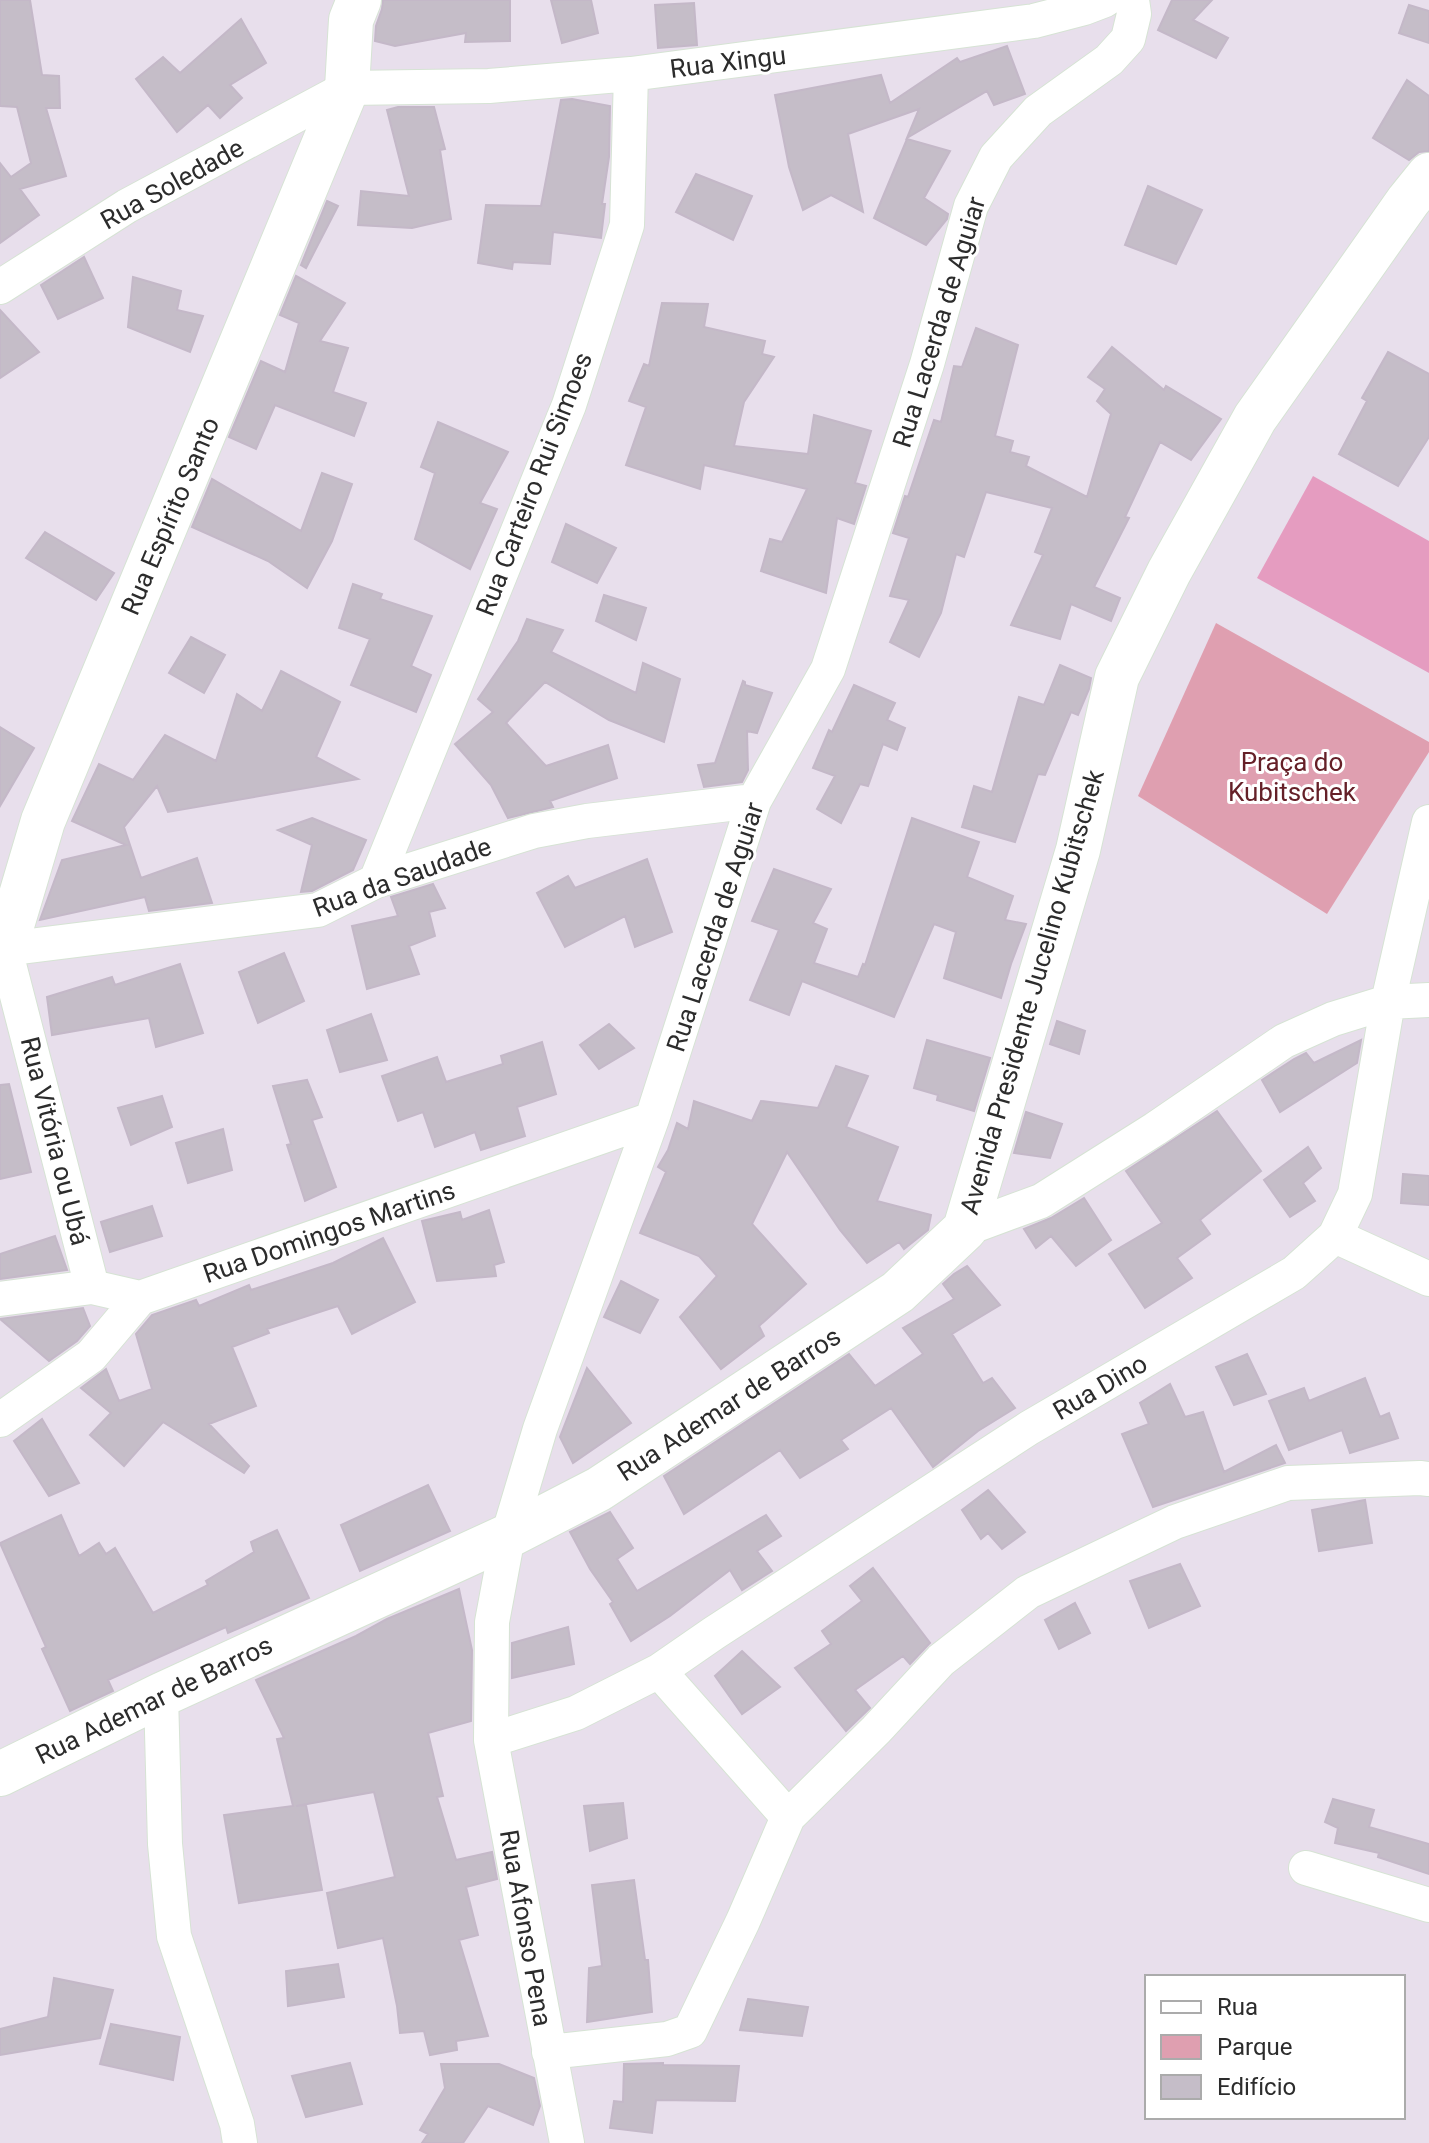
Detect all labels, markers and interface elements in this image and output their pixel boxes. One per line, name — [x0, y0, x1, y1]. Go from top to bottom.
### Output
street label: Rua Xingu — [668, 40, 788, 84]
street label: Rua Soledade — [95, 132, 249, 236]
street label: Rua Lacerda de Aguiar — [887, 193, 991, 451]
street label: Rua Carteiro Rui Simoes — [470, 348, 598, 620]
street label: Rua Espírito Santo — [115, 413, 225, 619]
park label: Praça do Kubitschek — [1228, 747, 1357, 807]
street label: Avenida Presidente Jucelino Kubitschek — [954, 766, 1110, 1218]
street label: Rua Lacerda de Aguiar — [661, 798, 770, 1055]
street label: Rua da Saudade — [309, 831, 495, 923]
street label: Rua Vitória ou Ubá — [15, 1034, 95, 1248]
street label: Rua Domingos Martins — [199, 1175, 459, 1289]
street label: Rua Ademar de Barros — [612, 1321, 846, 1487]
street label: Rua Dino — [1048, 1348, 1152, 1426]
street label: Rua Ademar de Barros — [31, 1630, 277, 1770]
street label: Rua Afonso Pena — [494, 1827, 558, 2029]
legend — [1145, 1975, 1405, 2119]
text: Rua — [1217, 1993, 1258, 2021]
text: Parque — [1217, 2033, 1293, 2061]
text: Edifício — [1217, 2073, 1296, 2101]

